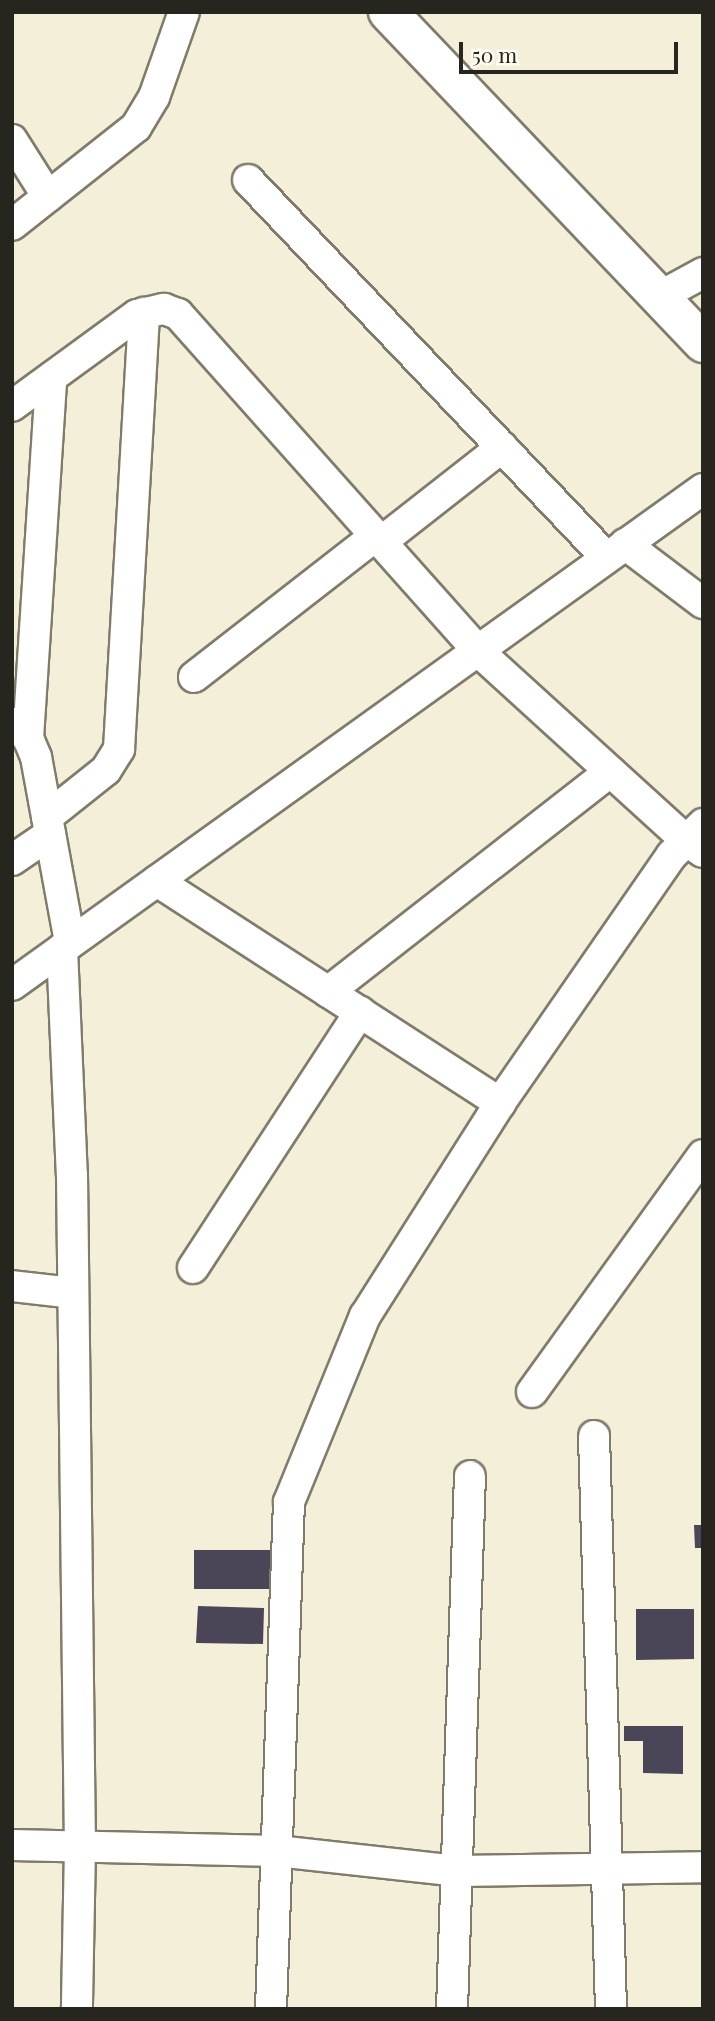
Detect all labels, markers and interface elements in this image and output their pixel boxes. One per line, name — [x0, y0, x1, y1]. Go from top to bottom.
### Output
scale bar — [463, 28, 682, 72]
text: 50 m — [472, 40, 517, 68]

